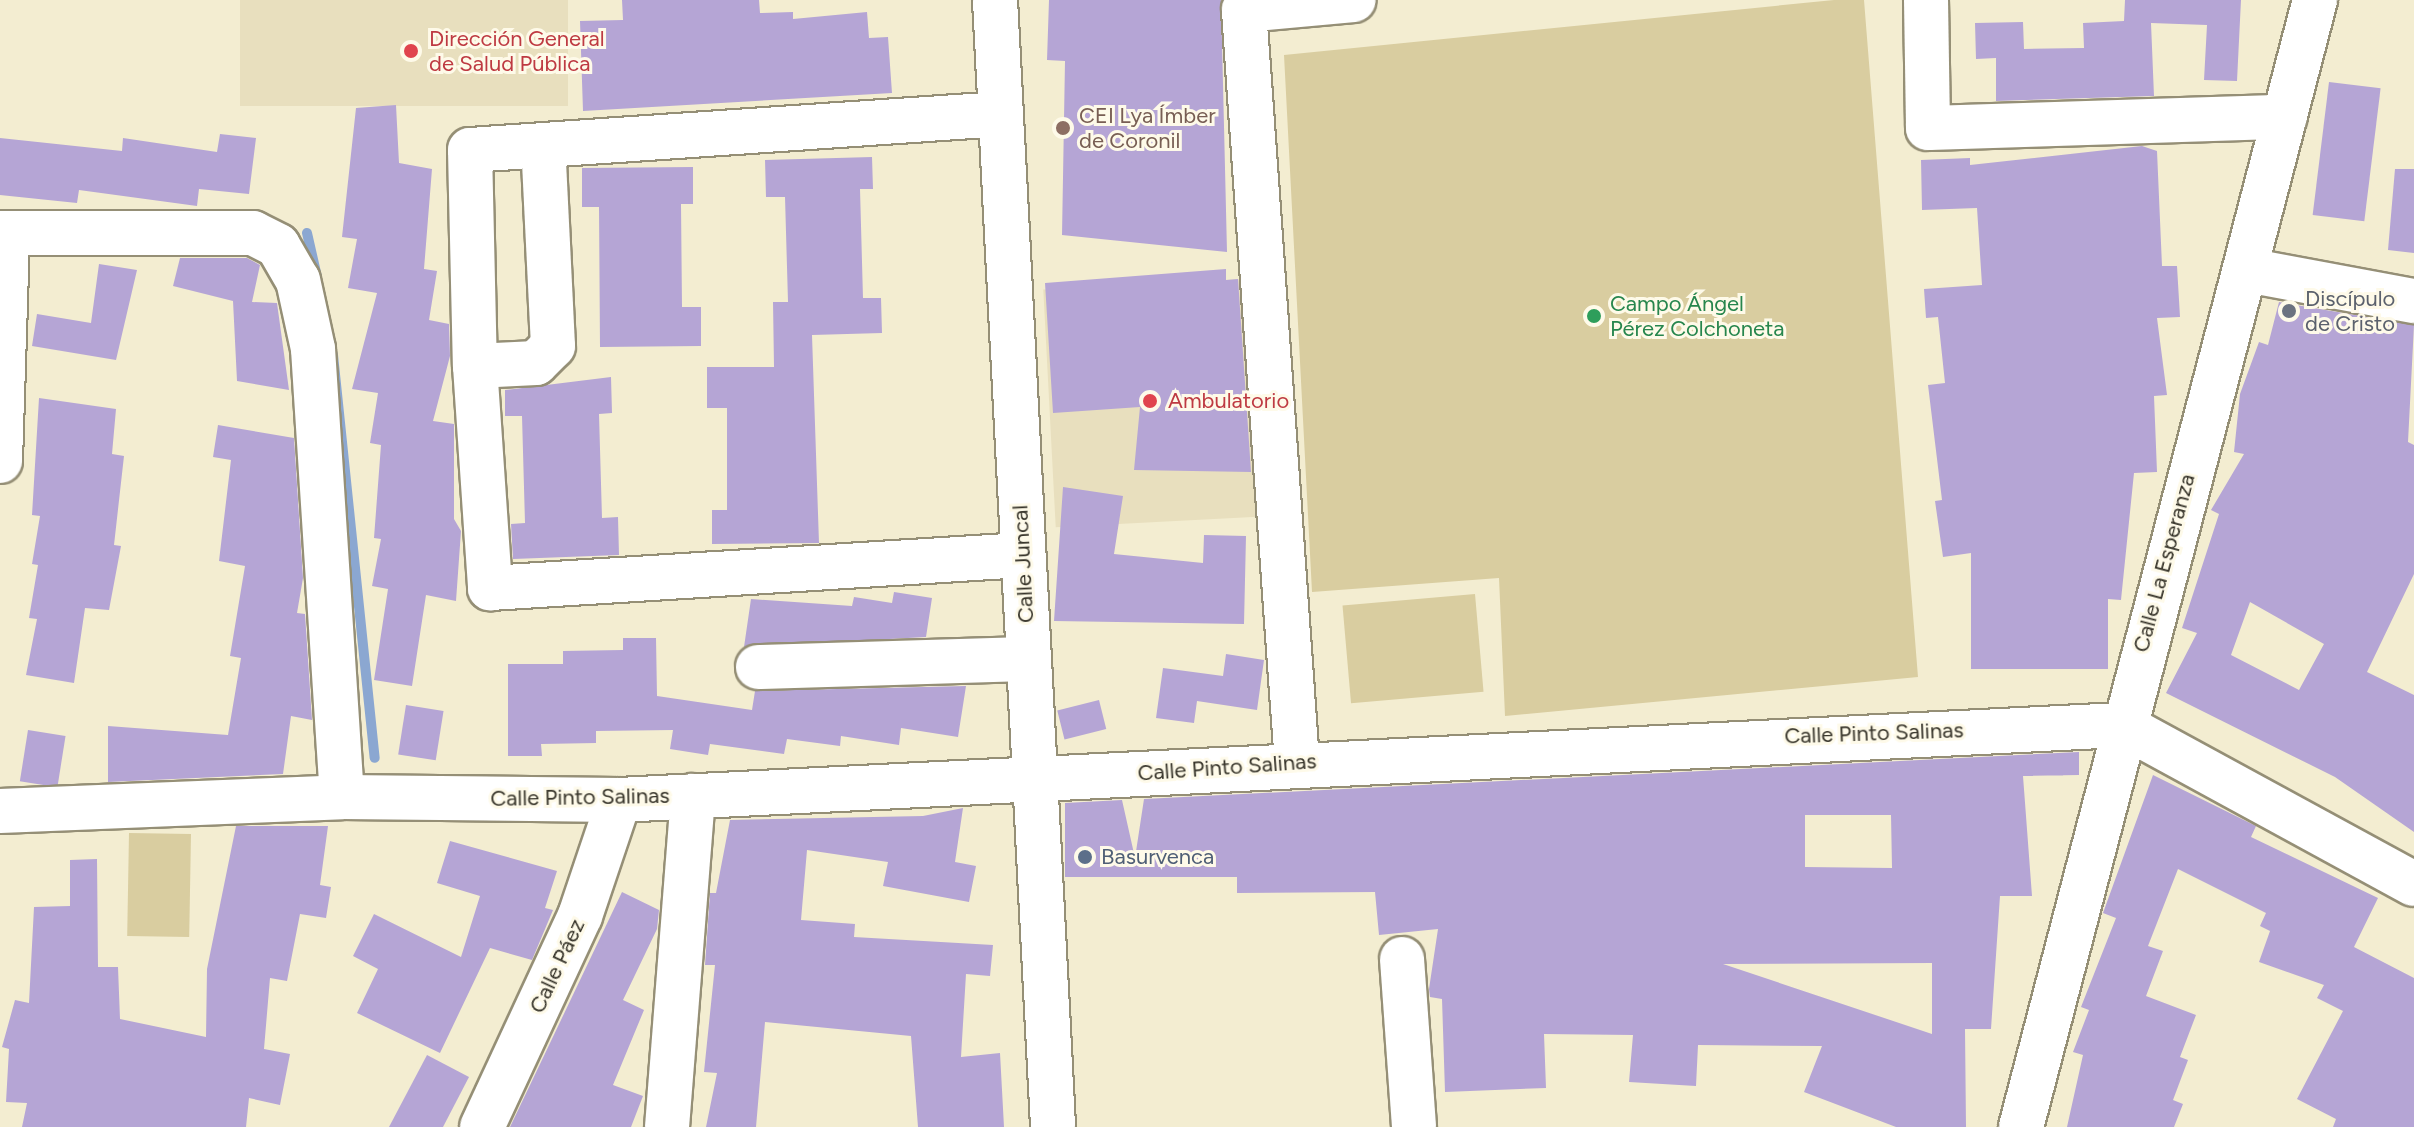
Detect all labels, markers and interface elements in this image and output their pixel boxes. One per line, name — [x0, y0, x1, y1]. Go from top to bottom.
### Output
place label: Dirección General de Salud Pública — [429, 25, 605, 76]
marker: Dirección General de Salud Pública — [400, 40, 422, 62]
place label: CEI Lya Ímber de Coronil — [1079, 102, 1216, 154]
marker: CEI Lya Ímber de Coronil — [1054, 119, 1072, 137]
place label: Discípulo de Cristo — [2305, 285, 2395, 336]
place label: Campo Ángel Pérez Colchoneta — [1610, 290, 1784, 342]
marker: Discípulo de Cristo — [2280, 302, 2298, 320]
marker: Campo Ángel Pérez Colchoneta — [1585, 307, 1603, 325]
place label: Ambulatorio — [1168, 388, 1289, 414]
marker: Ambulatorio — [1139, 390, 1161, 412]
street label: Calle La Esperanza — [2127, 471, 2201, 655]
street label: Calle Juncal — [1007, 504, 1039, 624]
street label: Calle Pinto Salinas — [1784, 717, 1964, 749]
street label: Calle Pinto Salinas — [1137, 748, 1317, 786]
street label: Calle Pinto Salinas — [490, 782, 670, 812]
place label: Basurvenca — [1101, 844, 1214, 870]
marker: Basurvenca — [1076, 848, 1094, 866]
street label: Calle Páez — [524, 915, 590, 1017]

